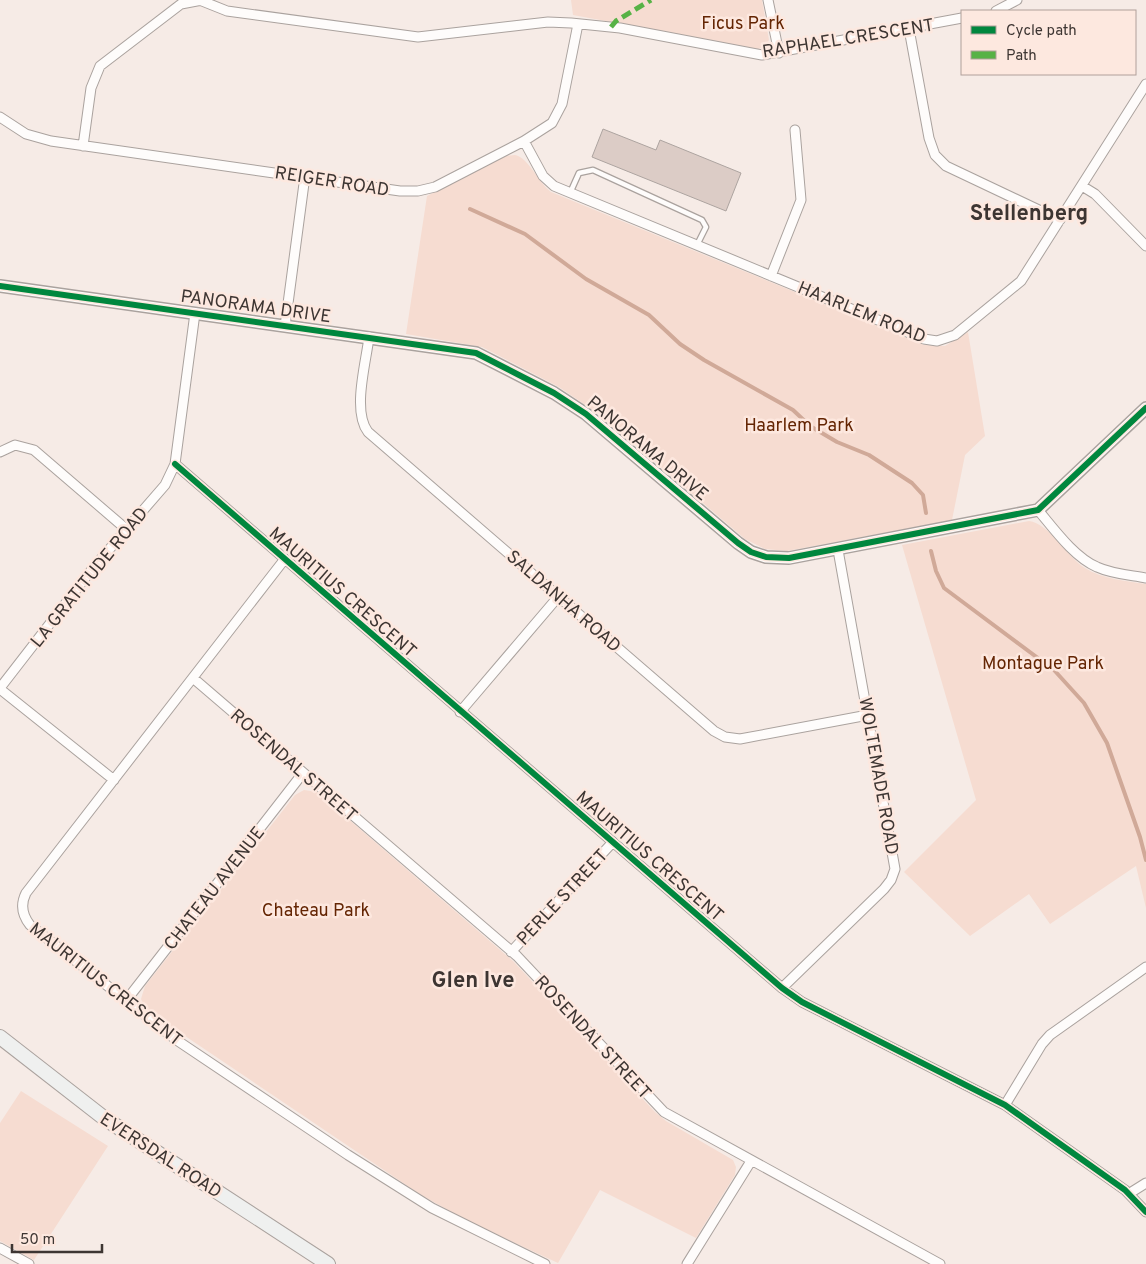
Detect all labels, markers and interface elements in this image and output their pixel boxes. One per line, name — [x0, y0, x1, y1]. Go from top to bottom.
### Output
legend — [961, 10, 1136, 75]
park label: Ficus Park — [701, 13, 785, 36]
street label: RAPHAEL CRESCENT — [761, 15, 936, 64]
text: Cycle path — [1006, 22, 1077, 41]
text: Path — [1006, 47, 1037, 66]
street label: REIGER ROAD — [273, 162, 391, 203]
district label: Stellenberg — [970, 201, 1088, 228]
street label: HAARLEM ROAD — [794, 277, 929, 350]
street label: PANORAMA DRIVE — [179, 286, 332, 329]
street label: PANORAMA DRIVE — [582, 392, 713, 507]
park label: Haarlem Park — [744, 415, 854, 438]
street label: LA GRATITUDE ROAD — [26, 503, 154, 653]
street label: MAURITIUS CRESCENT — [263, 523, 421, 664]
street label: SALDANHA ROAD — [501, 546, 625, 658]
park label: Montague Park — [982, 653, 1104, 676]
street label: WOLTEMADE ROAD — [852, 696, 903, 857]
street label: ROSENDAL STREET — [225, 705, 361, 828]
street label: MAURITIUS CRESCENT — [570, 787, 728, 928]
street label: CHATEAU AVENUE — [160, 822, 271, 956]
street label: PERLE STREET — [512, 845, 614, 951]
park label: Chateau Park — [262, 900, 370, 923]
street label: MAURITIUS CRESCENT — [24, 918, 186, 1052]
district label: Glen Ive — [432, 968, 515, 995]
street label: ROSENDAL STREET — [529, 971, 655, 1105]
street label: EVERSDAL ROAD — [95, 1108, 225, 1204]
scale bar — [12, 1222, 102, 1254]
text: 50 m — [20, 1231, 55, 1250]

